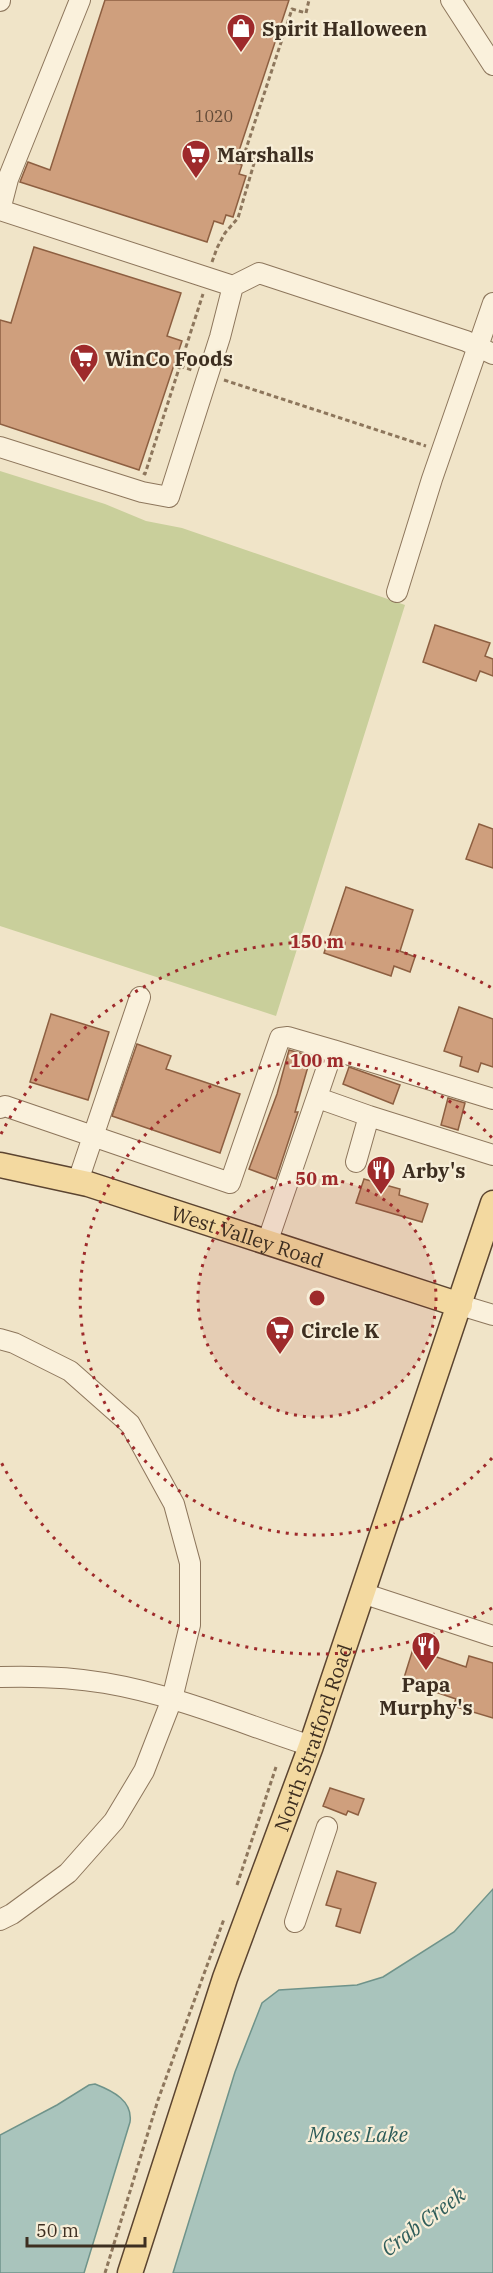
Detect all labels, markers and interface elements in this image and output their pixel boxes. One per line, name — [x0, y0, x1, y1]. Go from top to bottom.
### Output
shop icon: Spirit Halloween — [225, 12, 257, 54]
place label: Spirit Halloween — [262, 15, 427, 42]
house number: 1020 — [195, 106, 233, 126]
supermarket icon: Marshalls — [180, 138, 212, 180]
place label: Marshalls — [217, 141, 314, 168]
supermarket icon: WinCo Foods — [68, 342, 100, 384]
place label: WinCo Foods — [105, 345, 233, 372]
text: 150 m — [290, 930, 345, 953]
text: 100 m — [290, 1049, 345, 1072]
restaurant icon: Arby's — [365, 1154, 397, 1196]
place label: Arby's — [402, 1157, 465, 1184]
text: 50 m — [295, 1167, 339, 1190]
street label: West Valley Road — [168, 1199, 328, 1273]
centre of rings — [307, 1288, 327, 1308]
supermarket icon: Circle K — [264, 1314, 296, 1356]
place label: Circle K — [301, 1317, 380, 1344]
restaurant icon: Papa Murphy's — [410, 1630, 442, 1672]
street label: North Stratford Road — [267, 1640, 358, 1835]
place label: Papa Murphy's — [379, 1671, 473, 1721]
water label: Moses Lake — [307, 2120, 409, 2148]
water label: Crab Creek — [375, 2180, 472, 2262]
scale bar — [27, 2210, 146, 2248]
text: 50 m — [36, 2219, 79, 2242]

